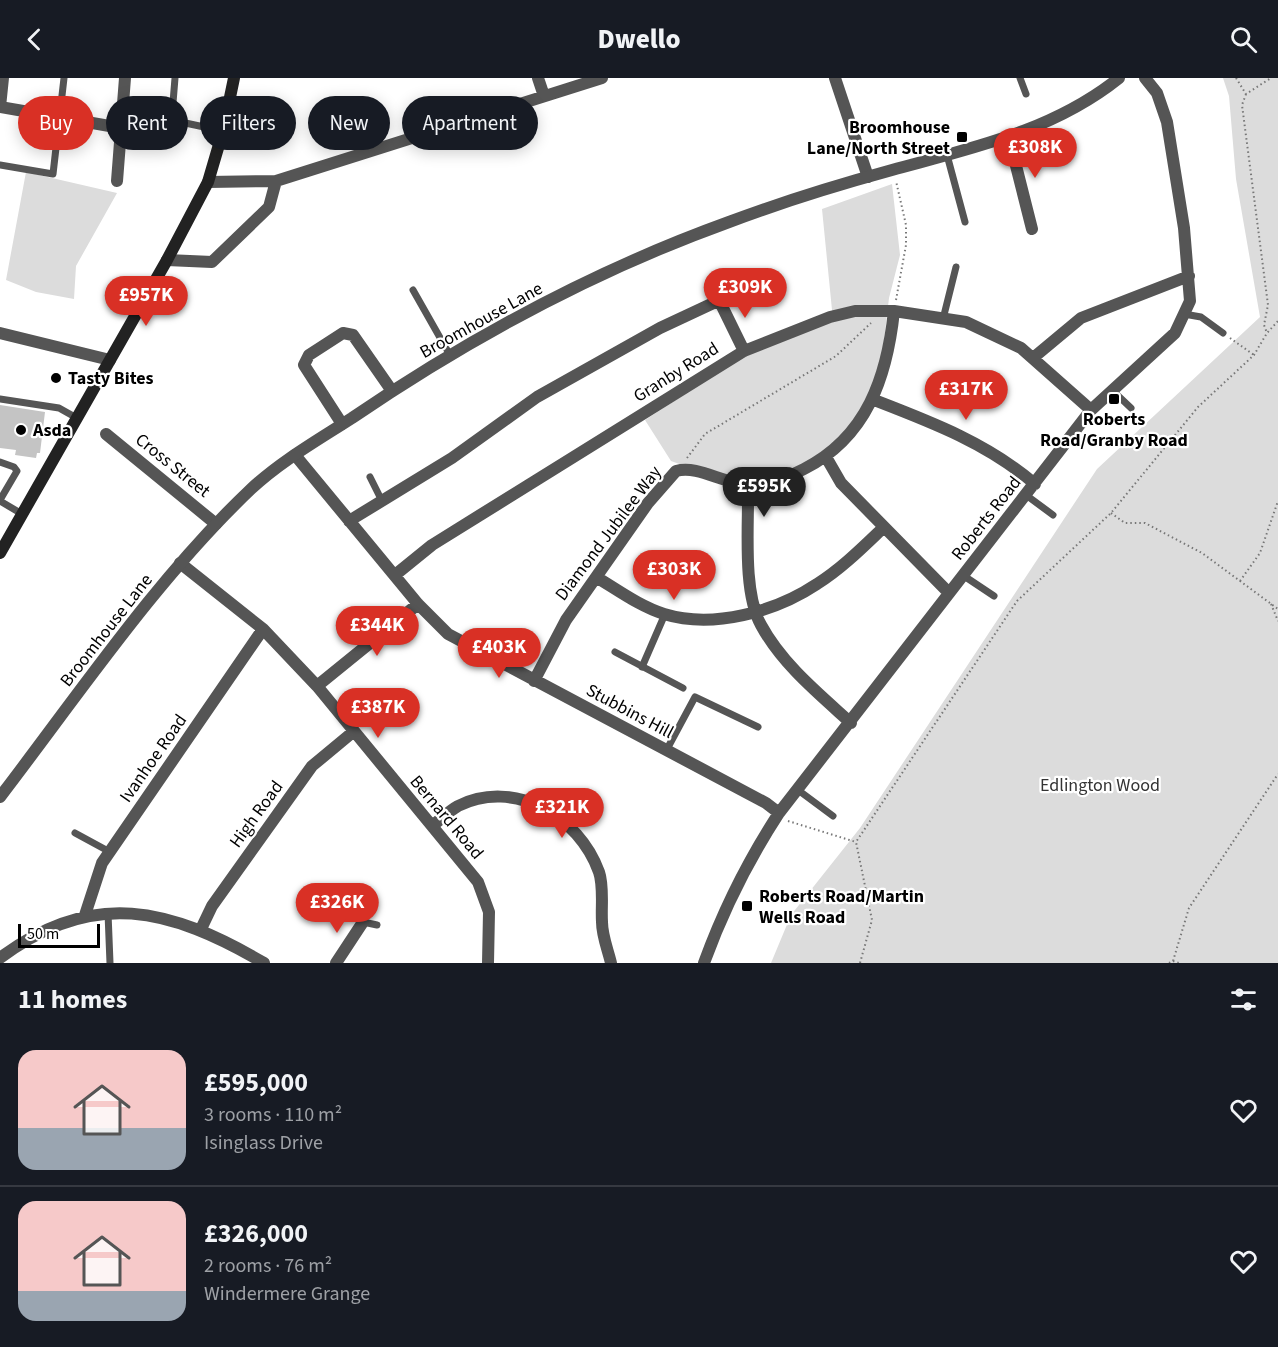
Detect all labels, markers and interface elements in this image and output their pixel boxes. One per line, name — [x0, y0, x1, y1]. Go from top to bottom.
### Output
text: Dwello — [597, 20, 681, 59]
icon: back — [18, 23, 51, 56]
icon: search — [1227, 23, 1260, 56]
chip: Buy — [18, 96, 94, 150]
chip: Rent — [106, 96, 188, 150]
chip: Filters — [200, 96, 296, 150]
chip: New — [308, 96, 390, 150]
chip: Apartment — [402, 96, 538, 150]
place label: Broomhouse Lane/North Street — [807, 115, 950, 161]
pin: £308K — [993, 128, 1077, 179]
marker: Broomhouse Lane/North Street — [955, 130, 969, 144]
text: £308K — [1008, 133, 1062, 161]
pin: £309K — [703, 268, 787, 319]
text: £309K — [718, 273, 772, 301]
pin: £957K — [104, 276, 188, 327]
street label: Broomhouse Lane — [415, 276, 547, 365]
text: £957K — [119, 281, 173, 309]
street label: Granby Road — [629, 336, 724, 409]
place label: Tasty Bites — [68, 366, 154, 391]
pin: £317K — [924, 370, 1008, 421]
marker: Tasty Bites — [49, 371, 63, 385]
text: £317K — [939, 375, 993, 403]
marker: Roberts Road/Granby Road — [1107, 392, 1121, 406]
place label: Roberts Road/Granby Road — [1040, 407, 1188, 453]
place label: Asda — [32, 418, 71, 443]
marker: Asda — [14, 423, 28, 437]
street label: Cross Street — [130, 427, 215, 503]
street label: Diamond Jubilee Way — [549, 460, 668, 606]
pin: £595K — [722, 467, 806, 518]
street label: Roberts Road — [946, 471, 1027, 566]
text: £595K — [737, 472, 791, 500]
pin: £303K — [632, 550, 716, 601]
text: £303K — [647, 555, 701, 583]
street label: Broomhouse Lane — [54, 569, 158, 692]
pin: £344K — [335, 606, 419, 657]
text: £344K — [350, 611, 404, 639]
pin: £403K — [457, 628, 541, 679]
text: £403K — [472, 633, 526, 661]
street label: Stubbins Hill — [582, 678, 678, 745]
pin: £387K — [336, 688, 420, 739]
text: £387K — [351, 693, 405, 721]
street label: Ivanhoe Road — [114, 709, 193, 807]
street label: Bernard Road — [404, 770, 489, 865]
park label: Edlington Wood — [1040, 773, 1160, 798]
street label: High Road — [224, 776, 289, 853]
pin: £321K — [520, 788, 604, 839]
text: £321K — [535, 793, 589, 821]
pin: £326K — [295, 883, 379, 934]
place label: Roberts Road/Martin Wells Road — [759, 884, 924, 930]
text: £326K — [310, 888, 364, 916]
marker: Roberts Road/Martin Wells Road — [740, 899, 754, 913]
scale bar — [18, 921, 100, 948]
text: 50 m — [27, 923, 59, 945]
text: 11 homes — [18, 981, 127, 1018]
icon: filters — [1227, 983, 1260, 1016]
text: £595,000 — [204, 1064, 308, 1101]
icon: home — [66, 1074, 138, 1146]
icon: heart — [1227, 1094, 1260, 1127]
text: 3 rooms · 110 m² — [204, 1101, 342, 1129]
text: Isinglass Drive — [204, 1129, 323, 1157]
text: £326,000 — [204, 1215, 308, 1252]
icon: home — [66, 1225, 138, 1297]
icon: heart — [1227, 1245, 1260, 1278]
text: 2 rooms · 76 m² — [204, 1252, 332, 1280]
text: Windermere Grange — [204, 1280, 370, 1308]

